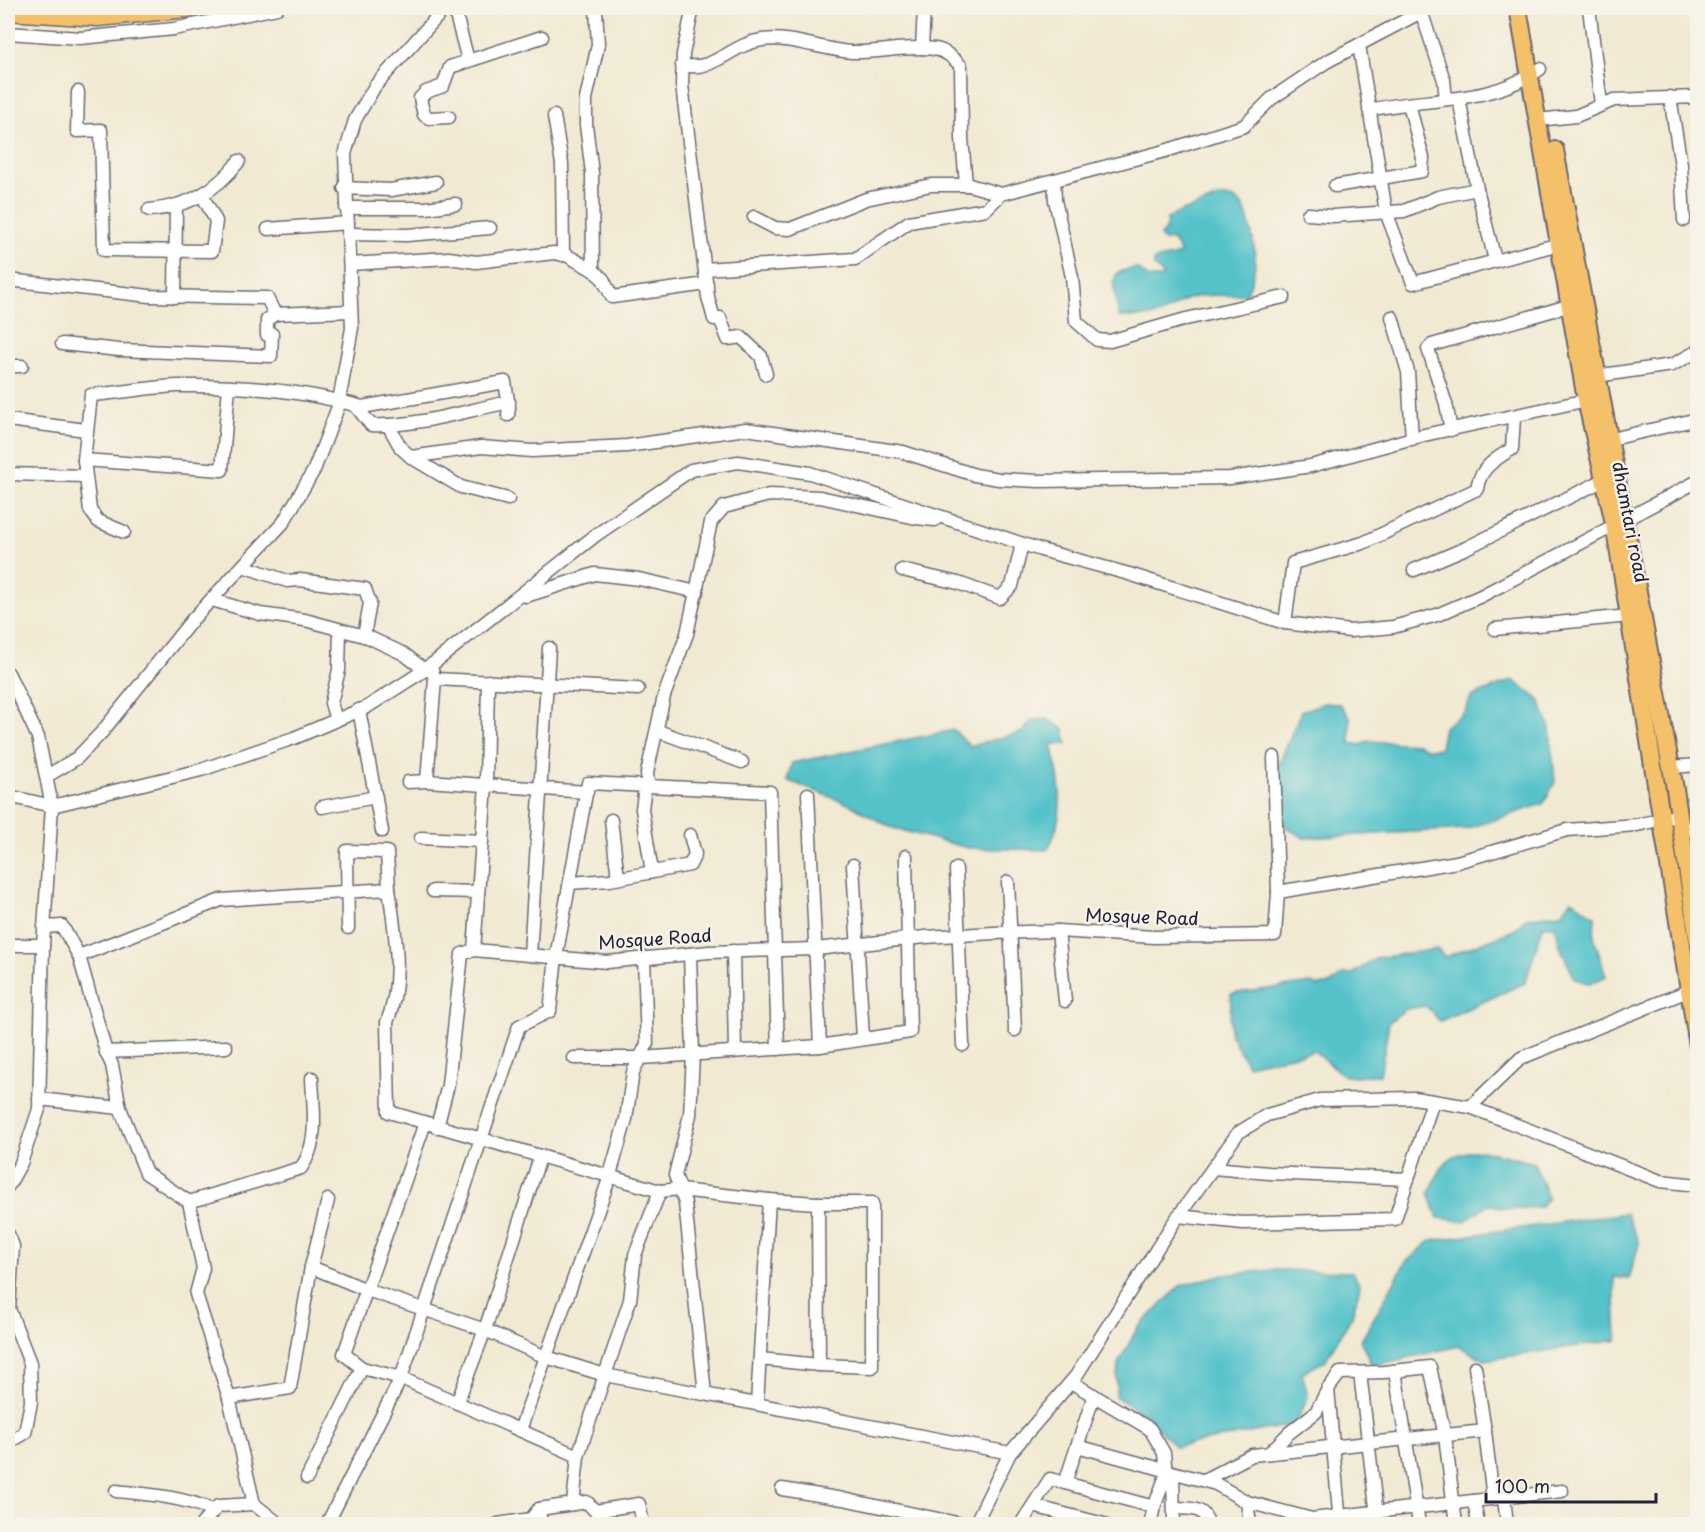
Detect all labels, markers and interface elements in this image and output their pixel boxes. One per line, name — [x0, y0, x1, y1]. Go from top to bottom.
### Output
street label: dhamtari road — [1606, 459, 1656, 585]
street label: Mosque Road — [1085, 901, 1199, 931]
street label: Mosque Road — [597, 921, 713, 955]
scale bar — [1486, 1466, 1656, 1504]
text: 100 m — [1495, 1472, 1550, 1499]

